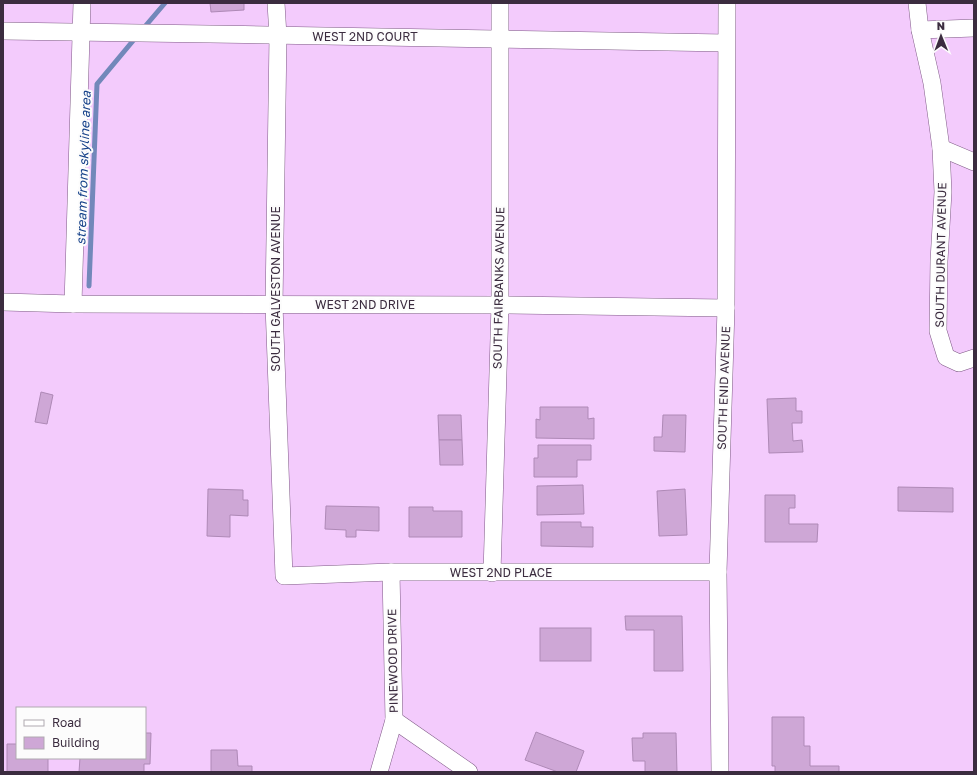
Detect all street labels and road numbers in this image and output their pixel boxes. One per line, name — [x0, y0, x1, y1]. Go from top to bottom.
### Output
street label: WEST 2ND COURT — [312, 29, 418, 44]
street label: SOUTH DURANT AVENUE — [932, 182, 949, 328]
street label: SOUTH GALVESTON AVENUE — [268, 206, 283, 372]
street label: SOUTH FAIRBANKS AVENUE — [490, 207, 507, 369]
street label: WEST 2ND DRIVE — [315, 297, 415, 312]
street label: SOUTH ENID AVENUE — [714, 326, 733, 450]
street label: WEST 2ND PLACE — [450, 565, 552, 580]
street label: PINEWOOD DRIVE — [384, 609, 401, 713]

